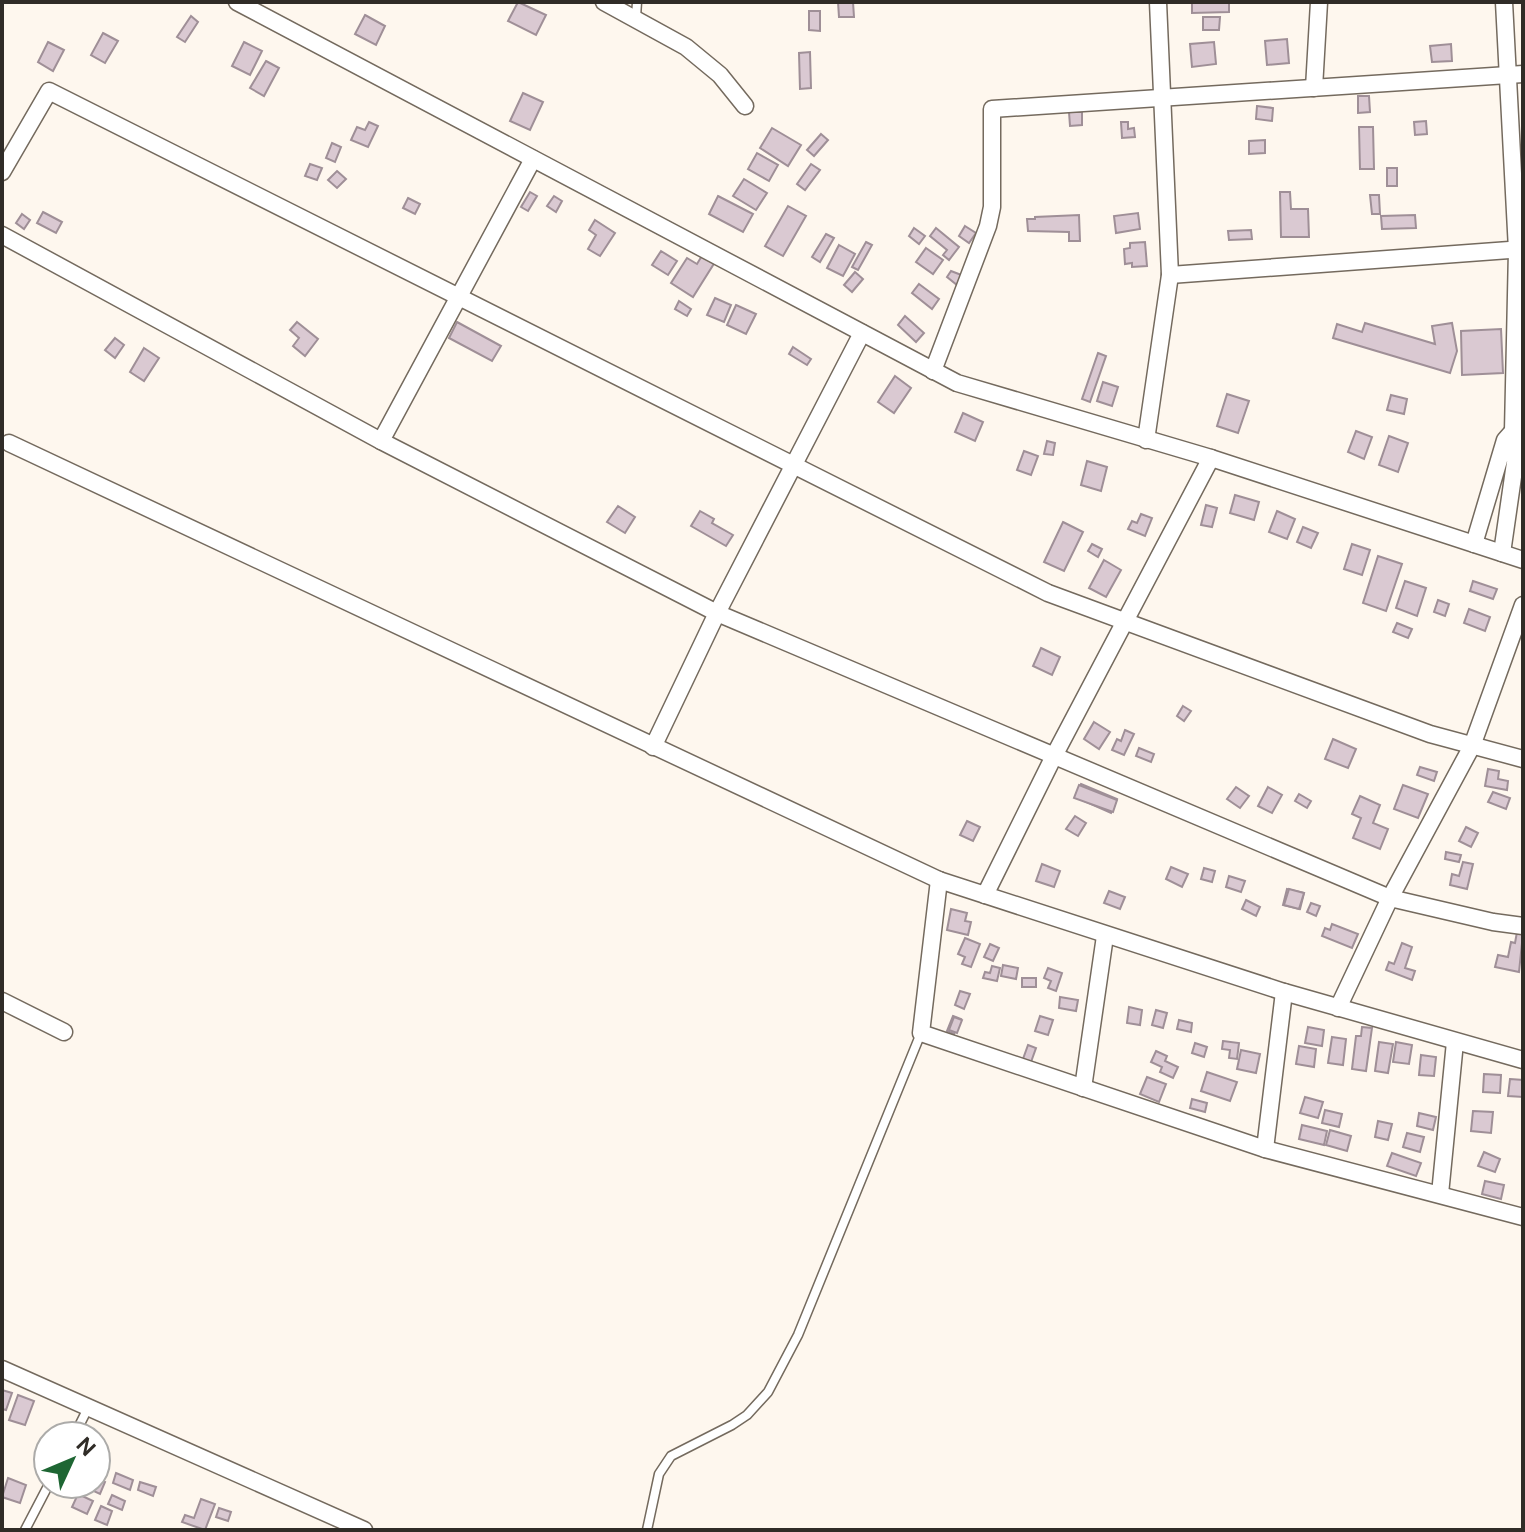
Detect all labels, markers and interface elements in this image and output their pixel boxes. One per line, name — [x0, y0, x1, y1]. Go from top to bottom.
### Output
north arrow — [32, 1420, 112, 1500]
text: N — [70, 1431, 102, 1462]

